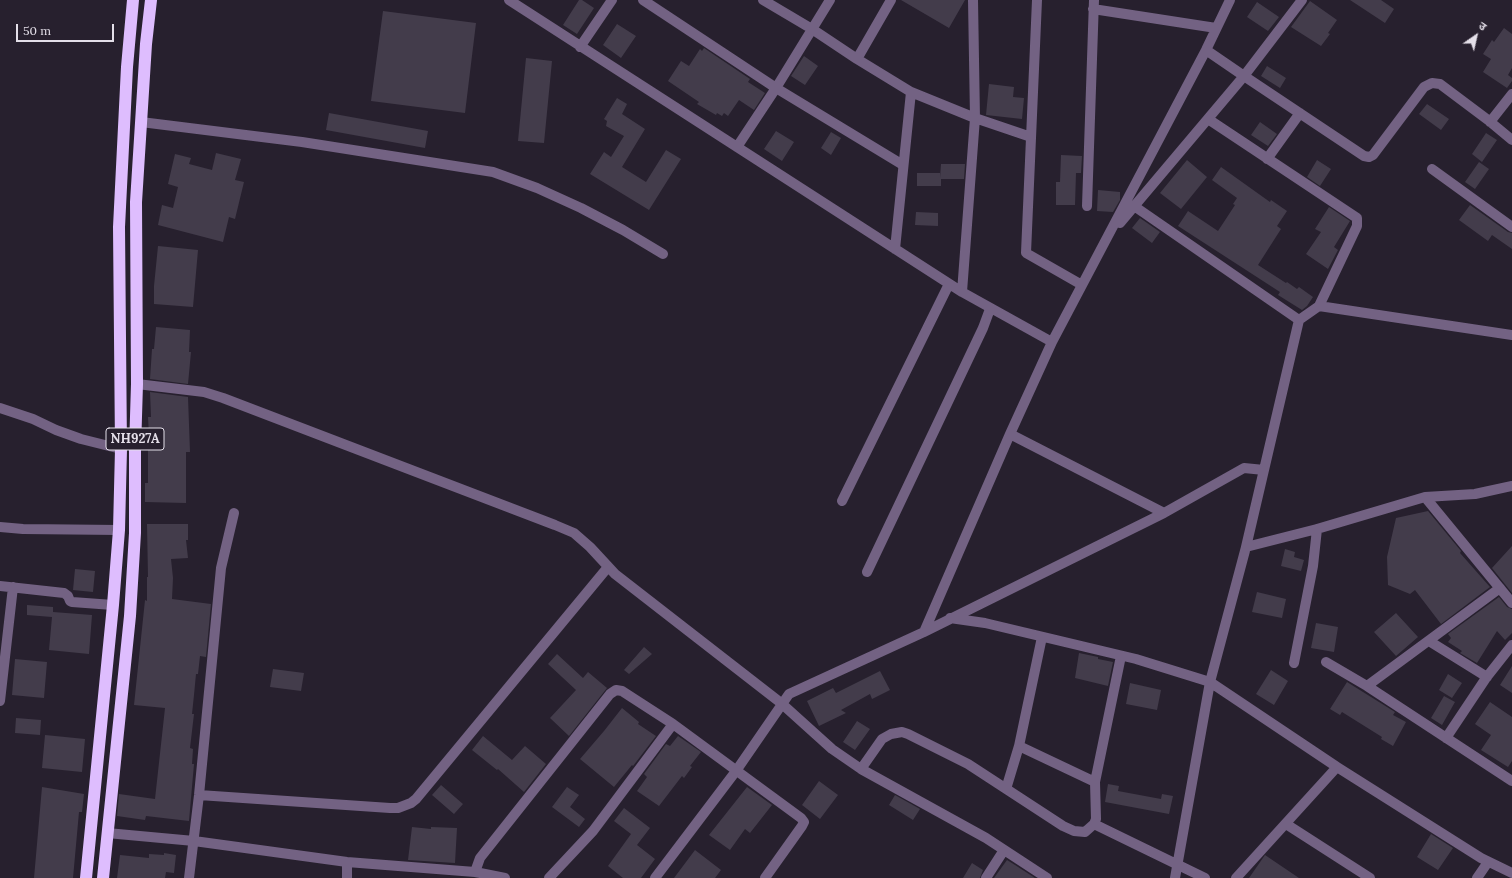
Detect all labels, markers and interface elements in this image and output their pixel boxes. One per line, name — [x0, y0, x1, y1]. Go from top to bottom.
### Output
scale bar — [18, 16, 116, 42]
north arrow — [1456, 16, 1496, 56]
text: उ — [1476, 18, 1489, 34]
text: 50 m — [23, 23, 51, 38]
road number: NH927A — [106, 428, 164, 450]

